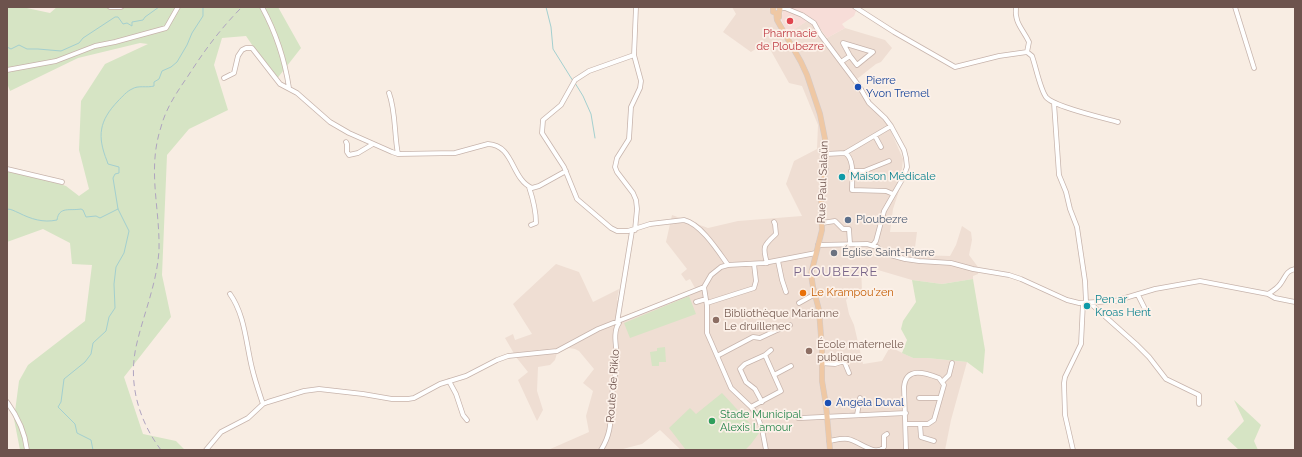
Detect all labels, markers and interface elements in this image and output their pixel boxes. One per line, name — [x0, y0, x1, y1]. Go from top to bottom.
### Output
marker: Pharmacie de Ploubezre — [785, 16, 795, 26]
place label: Pharmacie de Ploubezre — [756, 27, 824, 53]
place label: Pierre Yvon Tremel — [866, 74, 930, 100]
marker: Pierre Yvon Tremel — [853, 82, 863, 92]
street label: Rue Paul Salaün — [815, 140, 831, 224]
place label: Maison Médicale — [850, 170, 936, 184]
marker: Maison Médicale — [837, 172, 847, 182]
place label: Ploubezre — [856, 213, 908, 227]
marker: Ploubezre — [843, 215, 853, 225]
place label: Église Saint-Pierre — [842, 246, 935, 260]
marker: Église Saint-Pierre — [829, 248, 839, 258]
district label: PLOUBEZRE — [793, 264, 879, 280]
place label: Le Krampou'zen — [811, 286, 894, 300]
marker: Le Krampou'zen — [798, 288, 808, 298]
place label: Pen ar Kroas Hent — [1095, 293, 1151, 319]
marker: Pen ar Kroas Hent — [1082, 301, 1092, 311]
place label: Bibliothèque Marianne Le druillenec — [724, 307, 839, 333]
marker: Bibliothèque Marianne Le druillenec — [711, 315, 721, 325]
place label: École maternelle publique — [817, 338, 904, 364]
marker: École maternelle publique — [804, 346, 814, 356]
street label: Route de Riklo — [604, 349, 622, 423]
place label: Angela Duval — [836, 396, 904, 410]
marker: Angela Duval — [823, 398, 833, 408]
place label: Stade Municipal Alexis Lamour — [720, 408, 802, 434]
marker: Stade Municipal Alexis Lamour — [707, 416, 717, 426]

